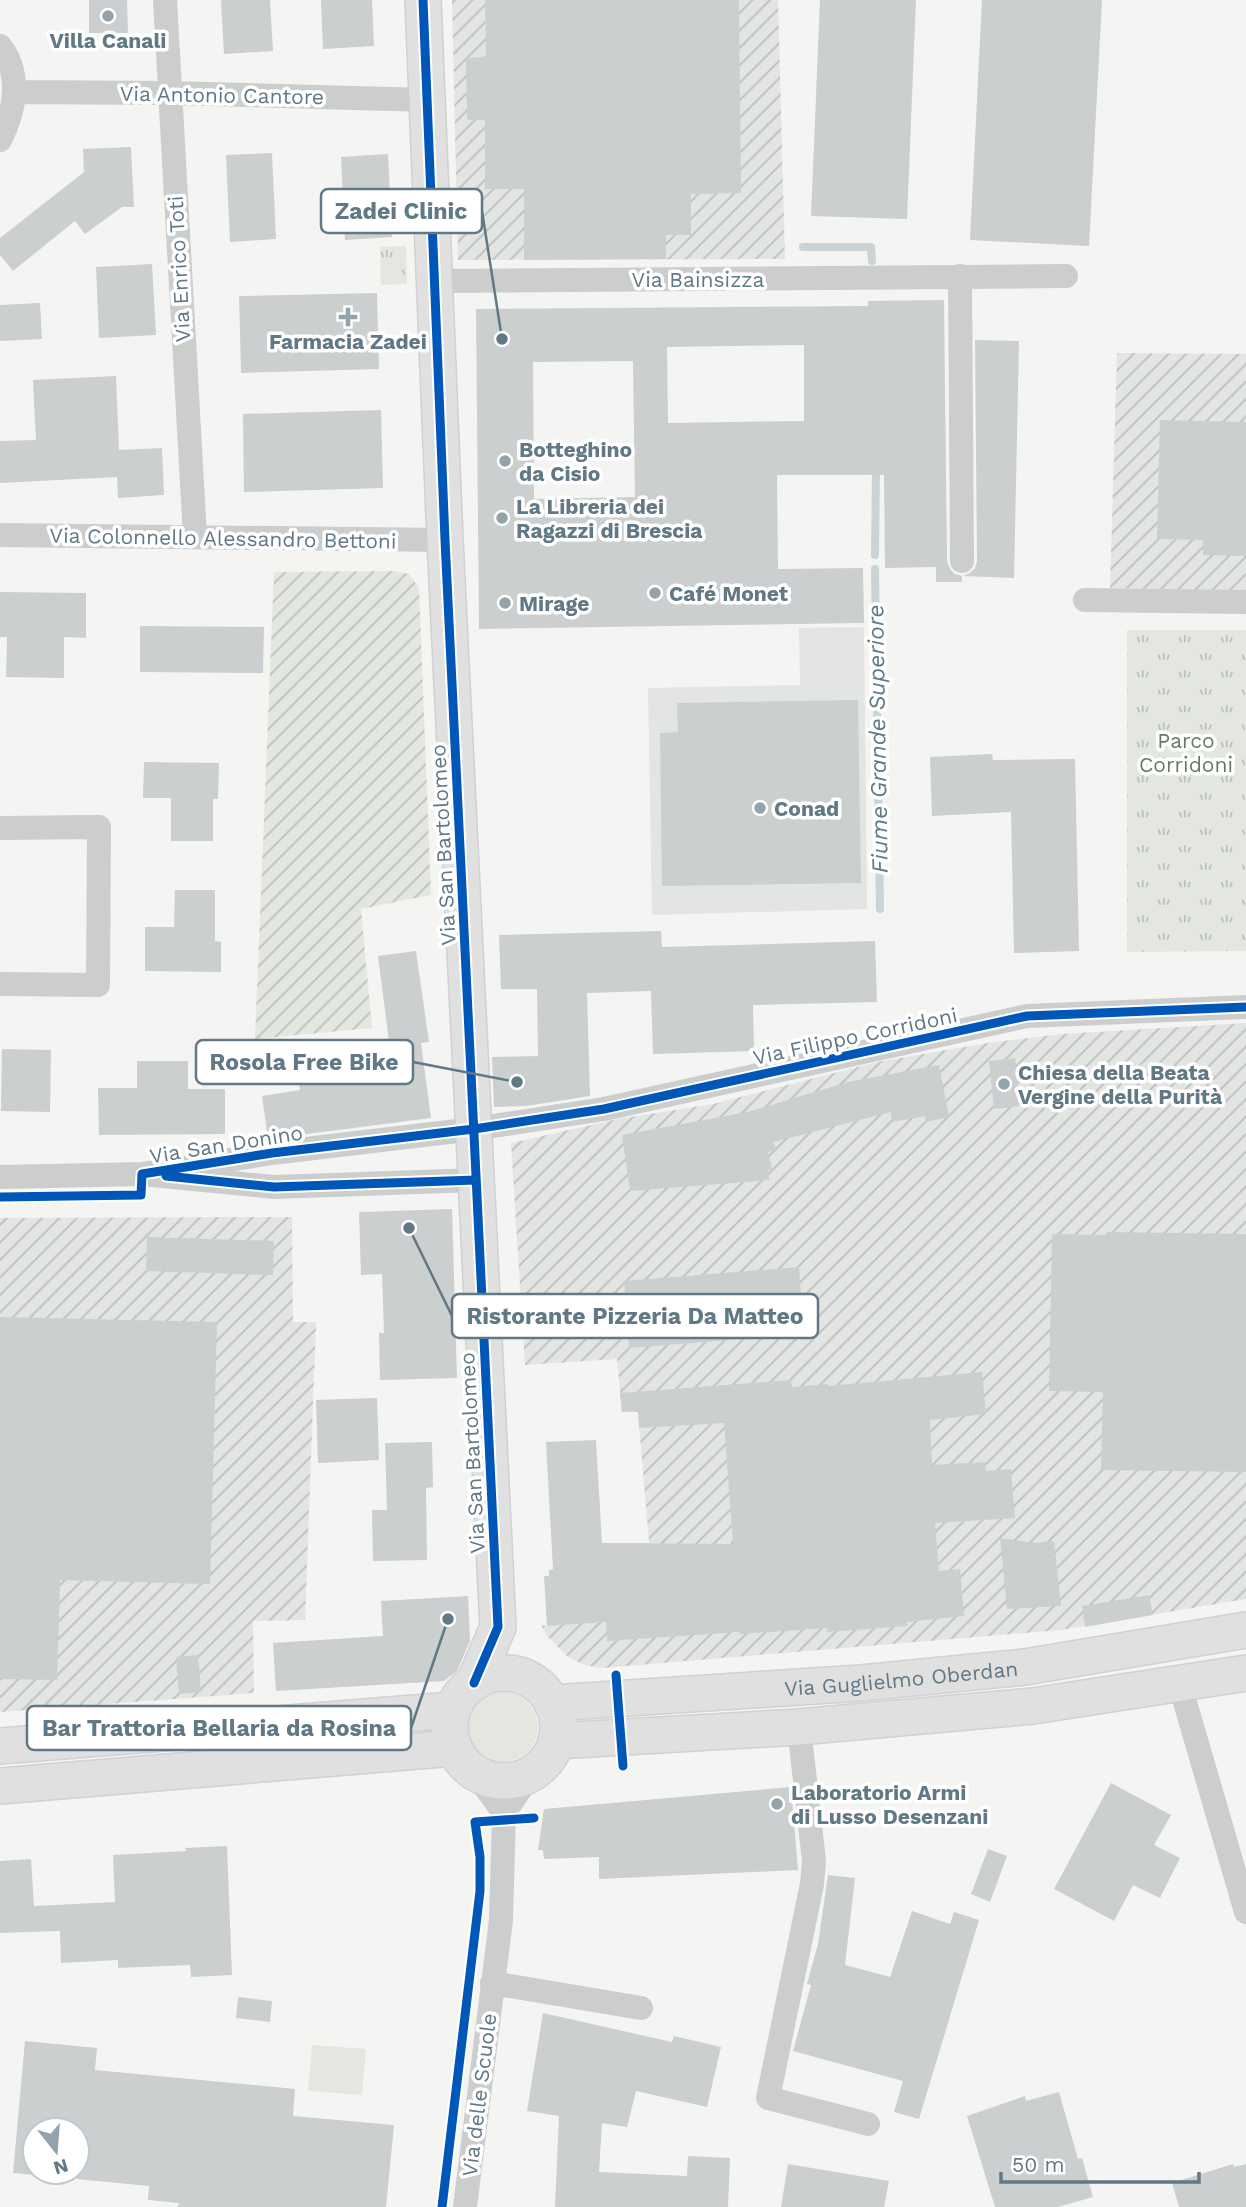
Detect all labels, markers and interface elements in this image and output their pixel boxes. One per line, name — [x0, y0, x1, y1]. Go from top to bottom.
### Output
marker: Villa Canali — [100, 8, 116, 24]
place label: Villa Canali — [50, 28, 166, 53]
street label: Via Antonio Cantore — [120, 81, 324, 109]
callout: Zadei Clinic — [321, 189, 482, 233]
street label: Via Enrico Toti — [163, 195, 195, 343]
text: Zadei Clinic — [335, 198, 467, 225]
street label: Via Bainsizza — [632, 267, 765, 292]
marker: Farmacia Zadei — [340, 309, 356, 325]
place label: Farmacia Zadei — [269, 329, 427, 354]
place label: Botteghino da Cisio — [519, 437, 632, 486]
marker: Botteghino da Cisio — [497, 453, 513, 469]
place label: La Libreria dei Ragazzi di Brescia — [516, 494, 703, 543]
marker: La Libreria dei Ragazzi di Brescia — [494, 510, 510, 526]
street label: Via Colonnello Alessandro Bettoni — [49, 522, 397, 554]
place label: Café Monet — [669, 581, 788, 606]
marker: Café Monet — [647, 585, 663, 601]
place label: Mirage — [519, 591, 589, 616]
marker: Mirage — [497, 595, 513, 611]
water label: Fiume Grande Superiore — [862, 604, 894, 874]
park label: Parco Corridoni — [1139, 728, 1233, 777]
street label: Via San Bartolomeo — [425, 744, 461, 946]
place label: Conad — [774, 796, 839, 821]
marker: Conad — [752, 800, 768, 816]
street label: Via Filippo Corridoni — [751, 1002, 959, 1070]
callout: Rosola Free Bike — [196, 1040, 413, 1084]
text: Rosola Free Bike — [210, 1049, 398, 1076]
place label: Chiesa della Beata Vergine della Purità — [1018, 1060, 1223, 1109]
marker: Chiesa della Beata Vergine della Purità — [996, 1076, 1012, 1092]
street label: Via San Donino — [148, 1120, 304, 1168]
callout: Ristorante Pizzeria Da Matteo — [452, 1294, 818, 1338]
text: Ristorante Pizzeria Da Matteo — [466, 1303, 804, 1330]
street label: Via San Bartolomeo — [454, 1352, 490, 1554]
street label: Via Guglielmo Oberdan — [783, 1655, 1019, 1700]
callout: Bar Trattoria Bellaria da Rosina — [27, 1706, 411, 1750]
text: Bar Trattoria Bellaria da Rosina — [42, 1715, 397, 1742]
place label: Laboratorio Armi di Lusso Desenzani — [791, 1780, 988, 1829]
marker: Laboratorio Armi di Lusso Desenzani — [769, 1796, 785, 1812]
street label: Via delle Scuole — [457, 2012, 501, 2178]
north arrow — [21, 2116, 91, 2186]
scale bar — [1001, 2140, 1199, 2184]
text: 50 m — [1012, 2152, 1064, 2177]
text: N — [51, 2154, 71, 2180]

